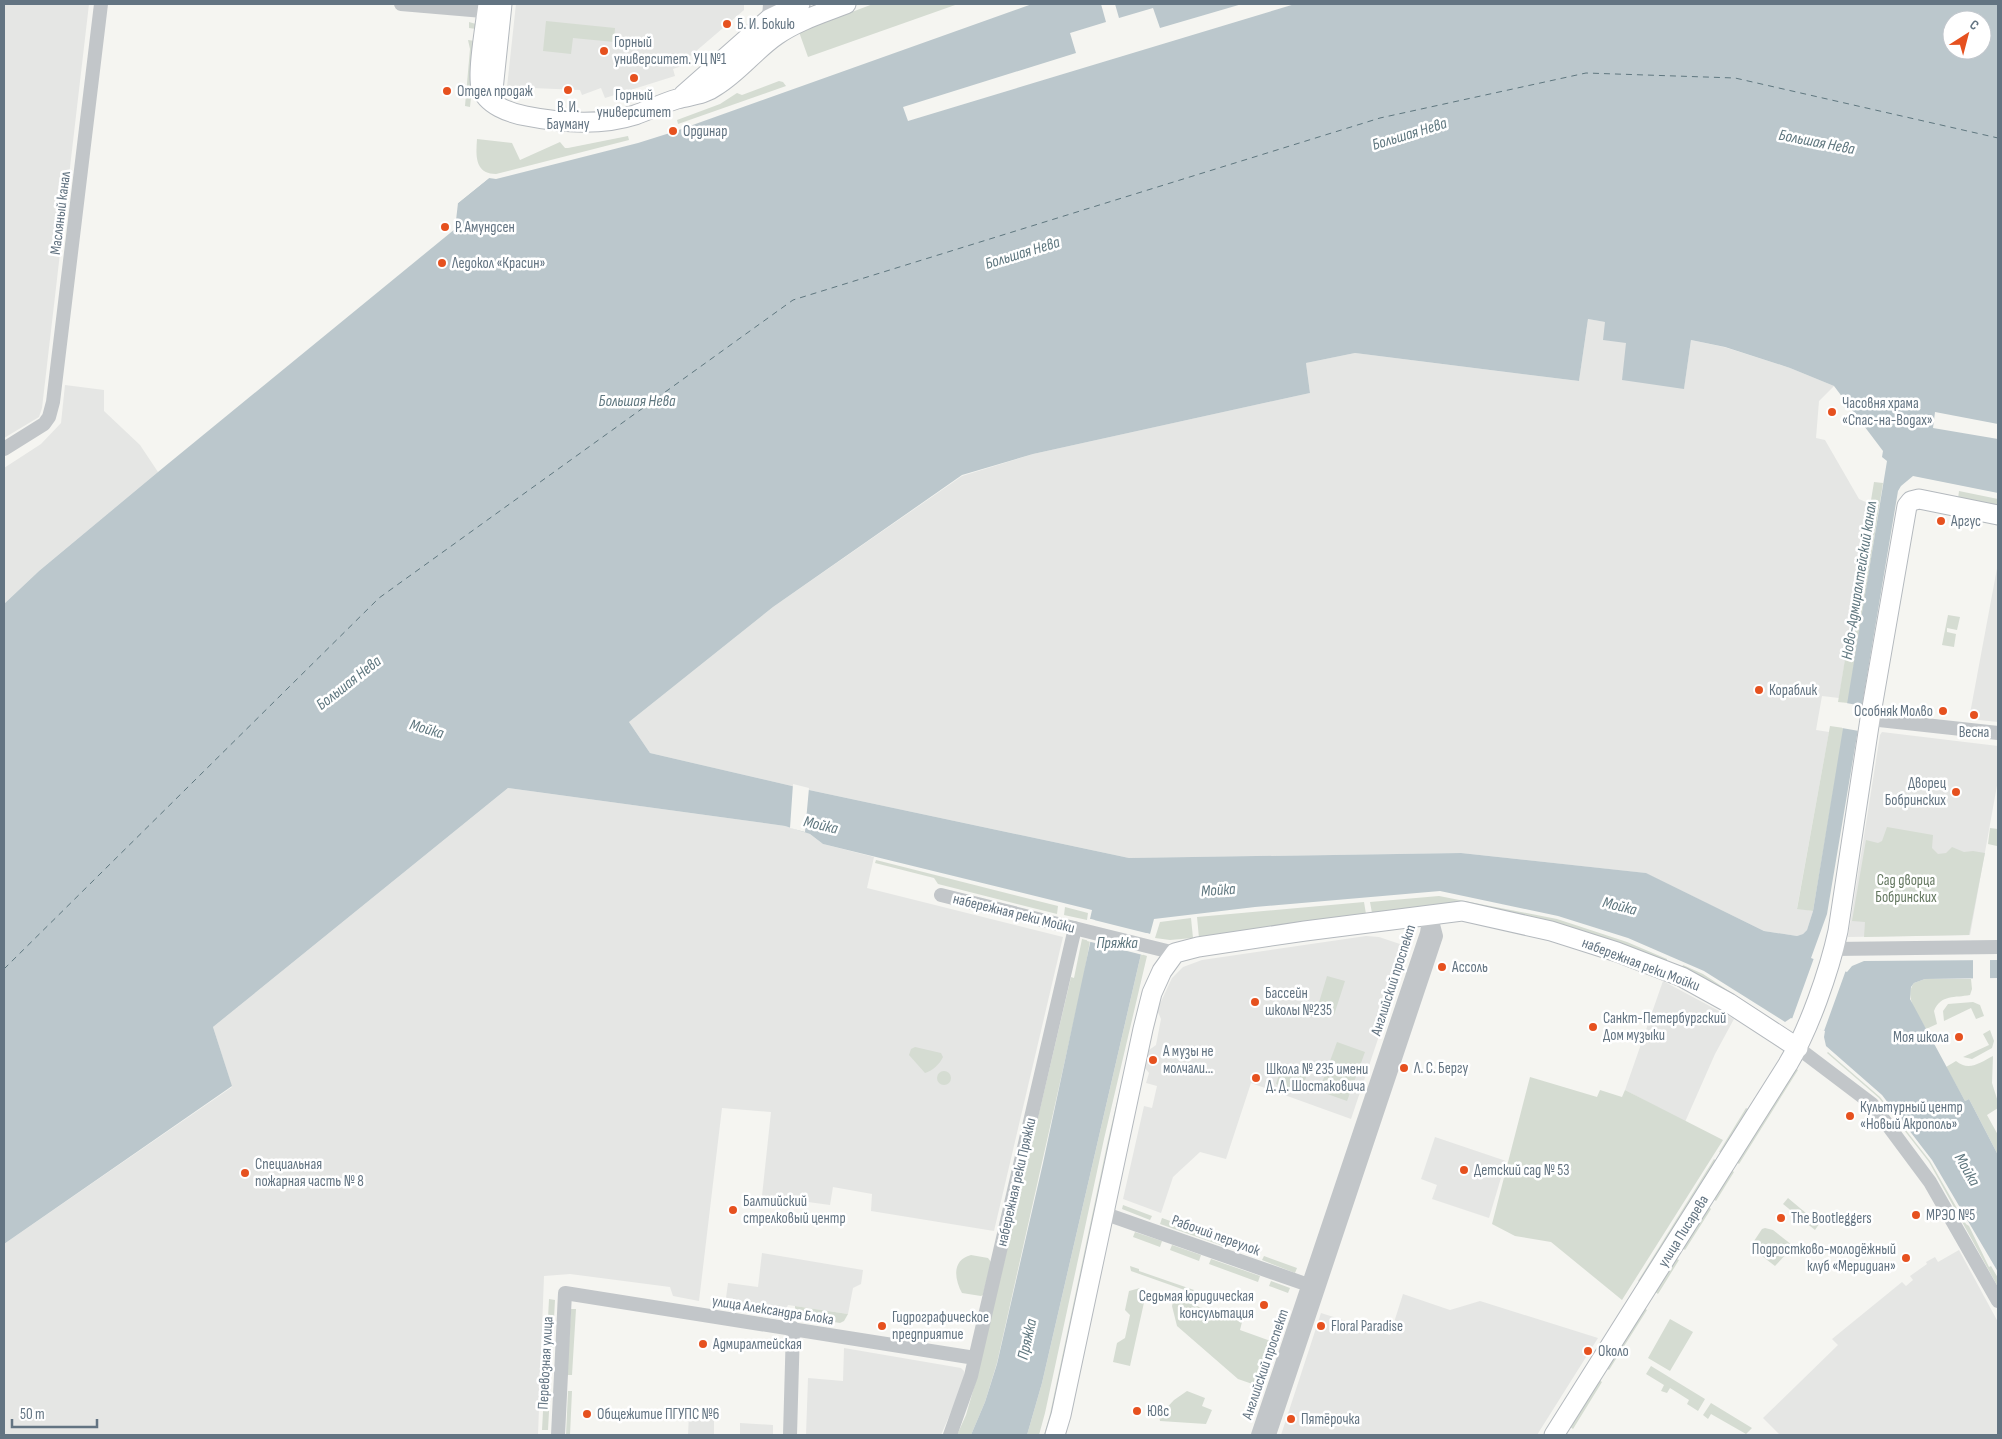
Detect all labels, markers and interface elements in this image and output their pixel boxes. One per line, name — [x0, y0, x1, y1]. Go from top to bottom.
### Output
north arrow — [1942, 10, 1992, 60]
place label: Б. И. Бокию — [737, 15, 795, 34]
text: С — [1966, 16, 1982, 34]
marker: Б. И. Бокию — [721, 18, 733, 30]
place label: Горный университет. УЦ №1 — [614, 33, 727, 69]
marker: Горный университет. УЦ №1 — [598, 45, 610, 57]
marker: Горный университет — [628, 72, 640, 84]
place label: Отдел продаж — [457, 82, 533, 101]
marker: В. И. Бауману — [562, 84, 574, 96]
marker: Отдел продаж — [441, 85, 453, 97]
place label: Горный университет — [597, 86, 671, 122]
place label: В. И. Бауману — [546, 98, 590, 134]
water label: Большая Нева — [1370, 114, 1450, 155]
place label: Ординар — [683, 122, 727, 141]
marker: Ординар — [667, 125, 679, 137]
water label: Большая Нева — [1777, 126, 1857, 159]
street label: Масляный канал — [46, 169, 75, 256]
place label: Р. Амундсен — [455, 218, 515, 237]
marker: Р. Амундсен — [439, 221, 451, 233]
water label: Большая Нева — [983, 233, 1063, 274]
place label: Ледокол «Красин» — [451, 254, 546, 273]
marker: Ледокол «Красин» — [436, 257, 448, 269]
water label: Большая Нева — [598, 392, 676, 411]
place label: Часовня храма «Спас-на-Водах» — [1842, 394, 1933, 430]
marker: Часовня храма «Спас-на-Водах» — [1826, 406, 1838, 418]
water label: Ново-Адмиралтейский канал — [1838, 499, 1881, 661]
place label: Аргус — [1950, 512, 1981, 531]
marker: Аргус — [1935, 515, 1947, 527]
water label: Большая Нева — [313, 652, 386, 714]
place label: Кораблик — [1769, 681, 1817, 700]
marker: Кораблик — [1753, 684, 1765, 696]
place label: Особняк Молво — [1854, 702, 1933, 721]
marker: Особняк Молво — [1937, 705, 1949, 717]
marker: Весна — [1968, 709, 1980, 721]
water label: Мойка — [407, 716, 446, 743]
place label: Весна — [1959, 723, 1990, 742]
place label: Дворец Бобринских — [1885, 774, 1947, 810]
marker: Дворец Бобринских — [1950, 786, 1962, 798]
water label: Мойка — [802, 812, 840, 839]
park label: Сад дворца Бобринских — [1875, 871, 1937, 907]
water label: Мойка — [1200, 880, 1237, 901]
street label: набережная реки Мойки — [951, 889, 1077, 938]
water label: Мойка — [1601, 893, 1639, 920]
street label: Английский проспект — [1366, 922, 1420, 1039]
street label: набережная реки Мойки — [1579, 933, 1703, 996]
water label: Пряжка — [1096, 934, 1138, 953]
place label: Ассоль — [1451, 958, 1488, 977]
marker: Ассоль — [1436, 961, 1448, 973]
place label: Бассейн школы №235 — [1265, 984, 1332, 1020]
marker: Бассейн школы №235 — [1249, 996, 1261, 1008]
place label: Санкт-Петербургский Дом музыки — [1603, 1009, 1726, 1045]
marker: Санкт-Петербургский Дом музыки — [1587, 1021, 1599, 1033]
place label: Моя школа — [1893, 1028, 1949, 1047]
marker: Моя школа — [1953, 1031, 1965, 1043]
place label: А музы не молчали… — [1162, 1042, 1213, 1078]
marker: А музы не молчали… — [1147, 1054, 1159, 1066]
place label: Л. С. Бергу — [1413, 1059, 1468, 1078]
place label: Школа № 235 имени Д. Д. Шостаковича — [1266, 1060, 1368, 1096]
marker: Л. С. Бергу — [1398, 1062, 1410, 1074]
marker: Школа № 235 имени Д. Д. Шостаковича — [1250, 1072, 1262, 1084]
place label: Культурный центр «Новый Акрополь» — [1860, 1098, 1963, 1134]
marker: Культурный центр «Новый Акрополь» — [1844, 1110, 1856, 1122]
street label: набережная реки Пряжки — [992, 1116, 1041, 1248]
water label: Мойка — [1950, 1150, 1984, 1190]
place label: Специальная пожарная часть № 8 — [255, 1155, 364, 1191]
place label: Детский сад № 53 — [1474, 1161, 1570, 1180]
marker: Детский сад № 53 — [1458, 1164, 1470, 1176]
marker: Специальная пожарная часть № 8 — [239, 1167, 251, 1179]
place label: Балтийский стрелковый центр — [743, 1192, 846, 1228]
street label: улица Писарева — [1654, 1192, 1713, 1271]
marker: Балтийский стрелковый центр — [727, 1204, 739, 1216]
place label: МРЭО №5 — [1926, 1206, 1975, 1225]
place label: The Bootleggers — [1791, 1209, 1872, 1228]
marker: МРЭО №5 — [1910, 1209, 1922, 1221]
street label: Рабочий переулок — [1169, 1211, 1263, 1260]
marker: The Bootleggers — [1775, 1212, 1787, 1224]
place label: Подростково-молодёжный клуб «Меридиан» — [1752, 1240, 1896, 1276]
marker: Подростково-молодёжный клуб «Меридиан» — [1900, 1252, 1912, 1264]
place label: Седьмая юридическая консультация — [1139, 1287, 1254, 1323]
street label: улица Александра Блока — [711, 1292, 835, 1330]
marker: Седьмая юридическая консультация — [1258, 1299, 1270, 1311]
street label: Английский проспект — [1237, 1307, 1293, 1423]
place label: Гидрографическое предприятие — [892, 1308, 989, 1344]
street label: Перевозная улица — [534, 1316, 557, 1410]
water label: Пряжка — [1014, 1317, 1041, 1362]
place label: Floral Paradise — [1331, 1317, 1403, 1336]
marker: Гидрографическое предприятие — [876, 1320, 888, 1332]
marker: Floral Paradise — [1315, 1320, 1327, 1332]
place label: Адмиралтейская — [712, 1335, 802, 1354]
marker: Адмиралтейская — [697, 1338, 709, 1350]
place label: Около — [1598, 1342, 1629, 1361]
marker: Около — [1582, 1345, 1594, 1357]
scale bar — [12, 1396, 98, 1428]
place label: Ювс — [1147, 1402, 1169, 1421]
text: 50 m — [20, 1405, 45, 1424]
place label: Общежитие ПГУПС №6 — [597, 1405, 719, 1424]
marker: Ювс — [1131, 1405, 1143, 1417]
marker: Общежитие ПГУПС №6 — [581, 1408, 593, 1420]
place label: Пятёрочка — [1301, 1410, 1360, 1429]
marker: Пятёрочка — [1285, 1413, 1297, 1425]

